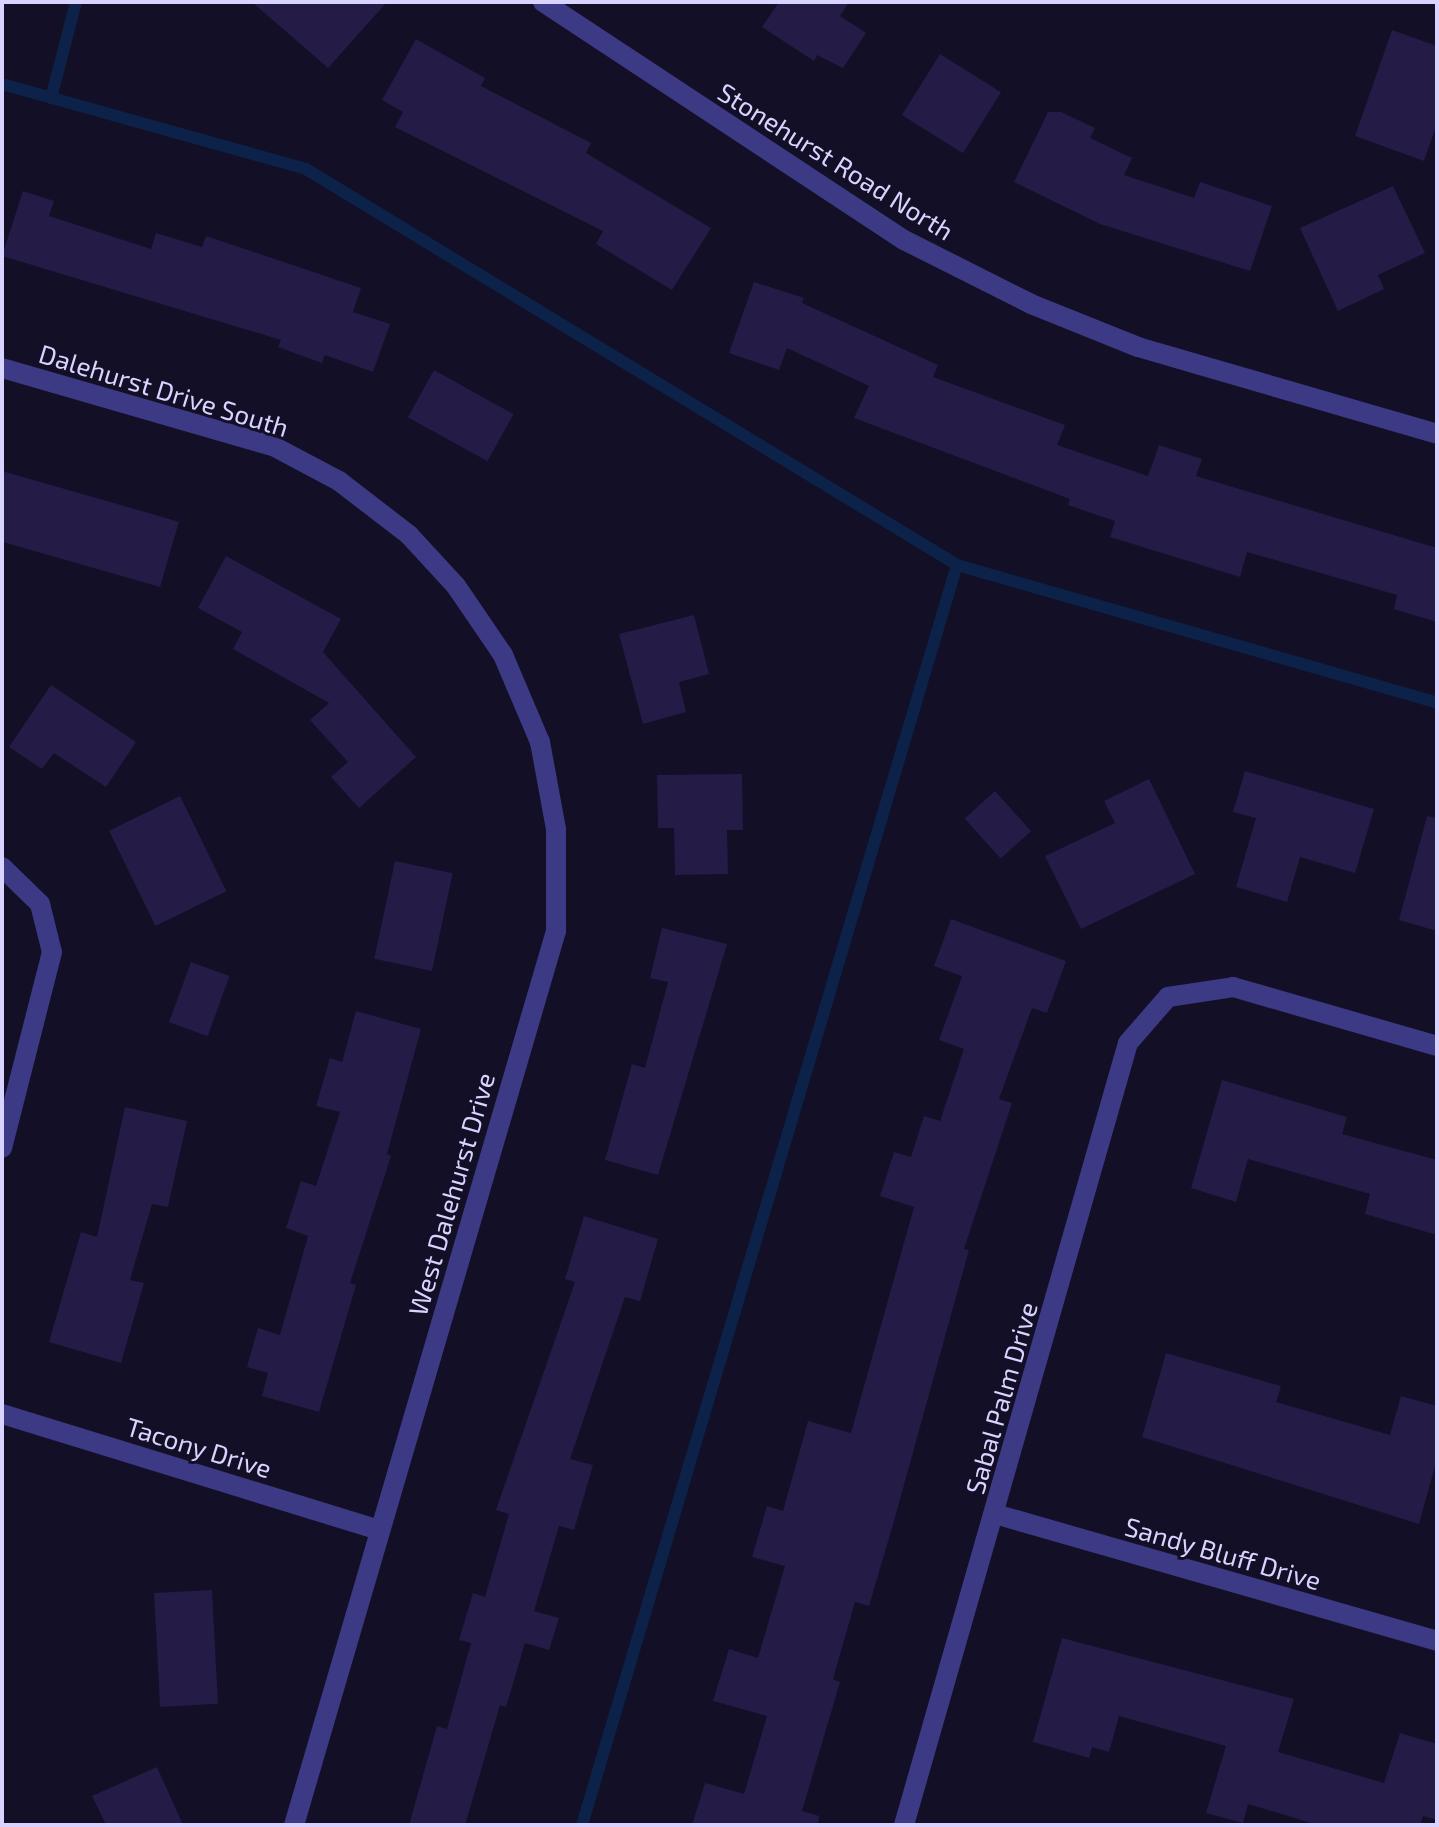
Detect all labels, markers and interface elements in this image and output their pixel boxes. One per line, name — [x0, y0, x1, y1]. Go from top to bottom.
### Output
street label: Stonehurst Road North — [713, 76, 959, 246]
street label: Dalehurst Drive South — [36, 337, 292, 443]
street label: West Dalehurst Drive — [401, 1069, 501, 1319]
street label: Sabal Palm Drive — [959, 1298, 1043, 1498]
street label: Tacony Drive — [122, 1410, 276, 1484]
street label: Sandy Bluff Drive — [1121, 1510, 1325, 1596]

